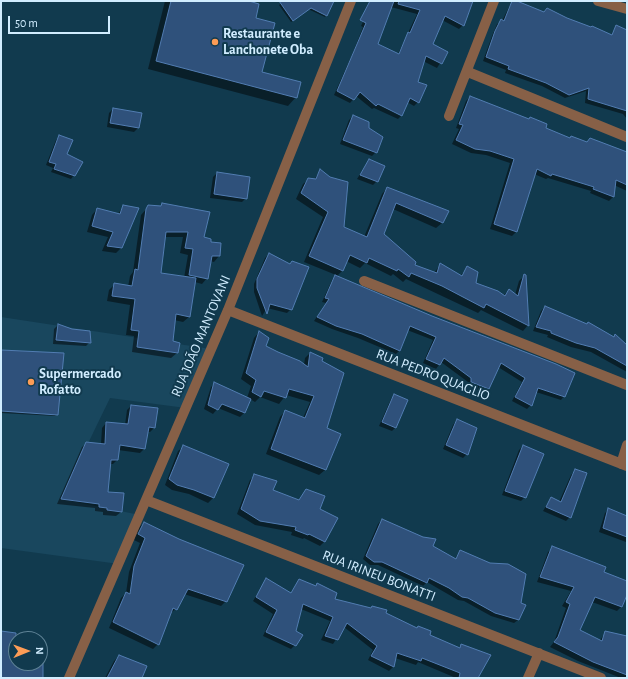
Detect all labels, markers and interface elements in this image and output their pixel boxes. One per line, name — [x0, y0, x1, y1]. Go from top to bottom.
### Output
scale bar — [10, 8, 112, 34]
text: 50 m — [15, 17, 38, 29]
place label: Restaurante e Lanchonete Oba — [223, 26, 313, 58]
marker: Restaurante e Lanchonete Oba — [210, 37, 220, 47]
street label: RUA JOÃO MANTOVANI — [168, 273, 234, 399]
street label: RUA PEDRO QUAGLIO — [374, 346, 492, 404]
place label: Supermercado Rofatto — [39, 366, 121, 398]
marker: Supermercado Rofatto — [26, 377, 36, 387]
street label: RUA IRINEU BONATTI — [320, 547, 438, 605]
north arrow — [8, 631, 48, 671]
text: N — [34, 647, 45, 655]

